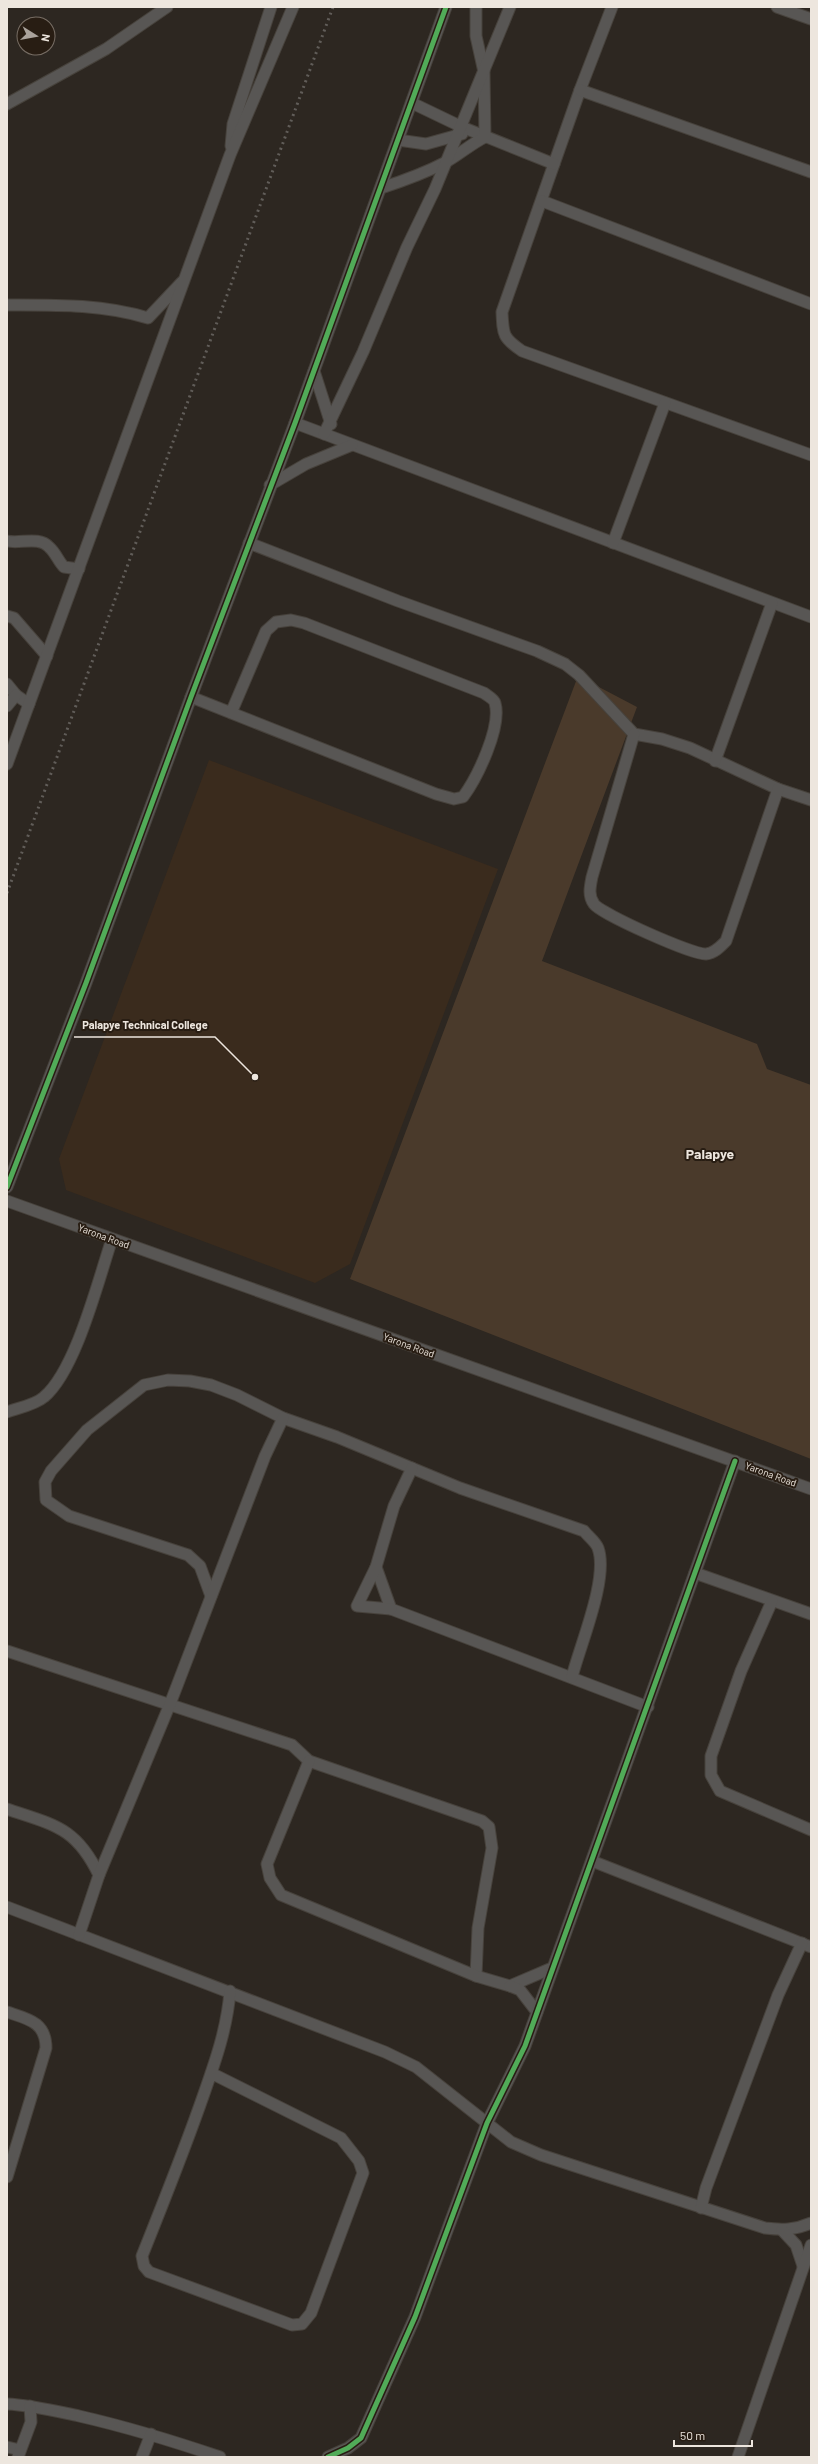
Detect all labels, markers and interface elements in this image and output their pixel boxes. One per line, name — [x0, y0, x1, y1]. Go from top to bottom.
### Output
north arrow — [16, 16, 56, 56]
text: N — [39, 33, 53, 43]
callout: Palapye Technical College — [74, 1014, 215, 1037]
text: Palapye Technical College — [82, 1018, 208, 1031]
district label: Palapye — [686, 1145, 735, 1162]
street label: Yarona Road — [77, 1221, 131, 1251]
street label: Yarona Road — [382, 1330, 436, 1360]
street label: Yarona Road — [744, 1459, 798, 1489]
scale bar — [674, 2422, 752, 2448]
text: 50 m — [680, 2428, 705, 2442]

